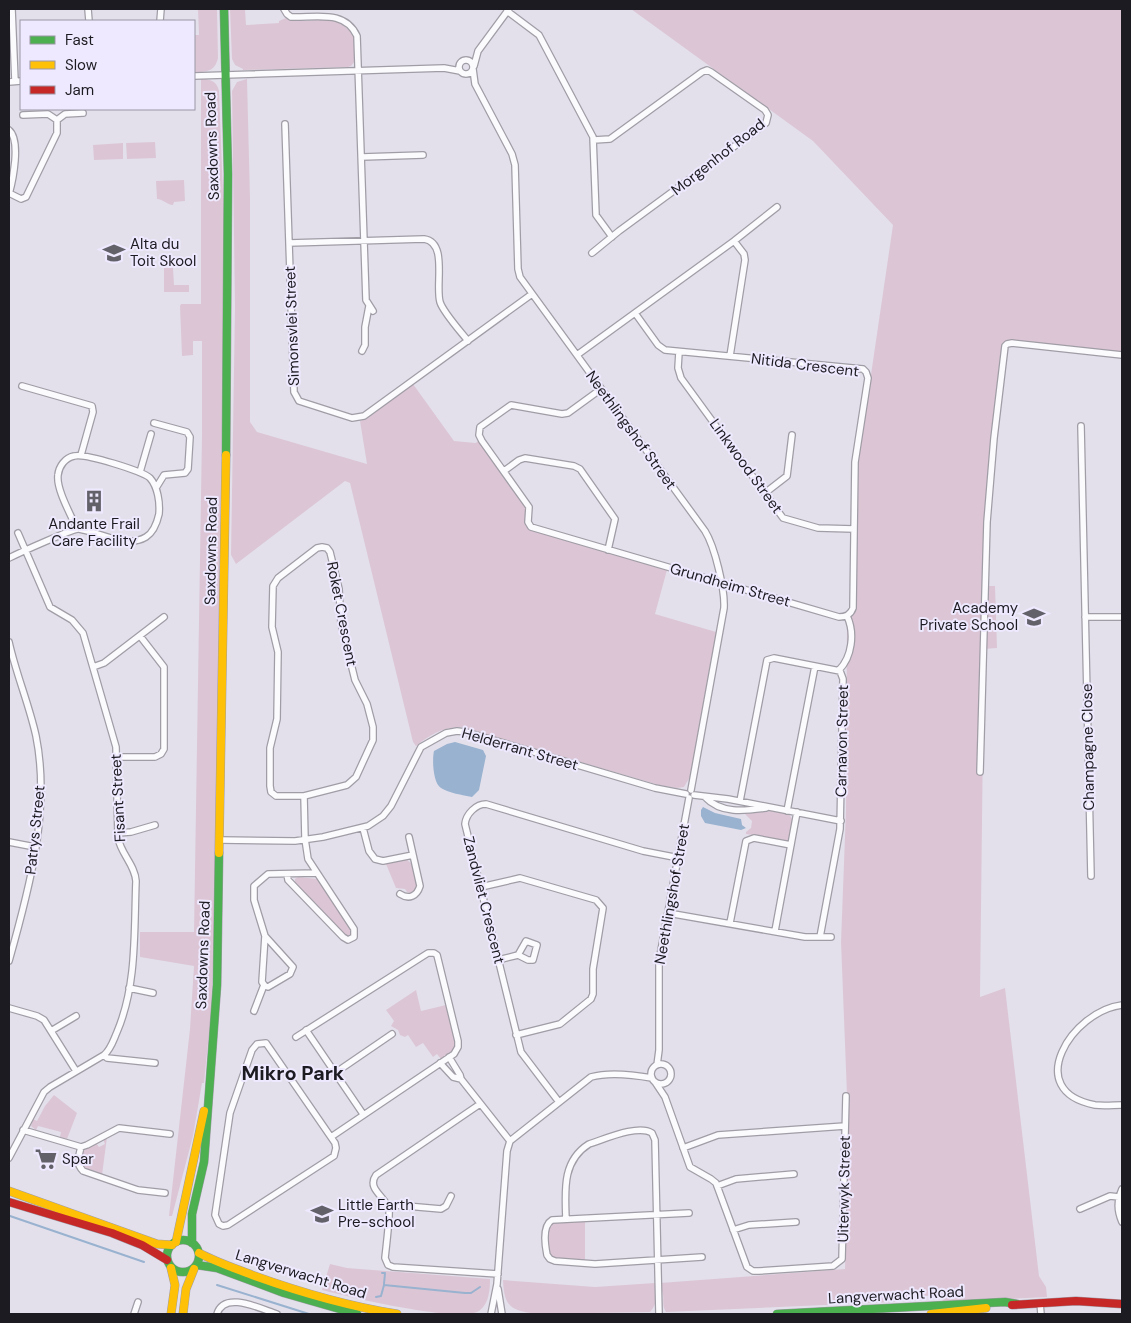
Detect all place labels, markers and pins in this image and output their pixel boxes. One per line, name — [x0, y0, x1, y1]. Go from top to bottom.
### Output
place label: Alta du Toit Skool — [130, 234, 196, 271]
school or university icon: Alta du Toit Skool — [101, 240, 127, 266]
building icon: Andante Frail Care Facility — [81, 488, 107, 514]
place label: Andante Frail Care Facility — [48, 514, 140, 551]
place label: Academy Private School — [919, 598, 1019, 635]
school or university icon: Academy Private School — [1021, 604, 1047, 630]
supermarket icon: Spar — [33, 1146, 59, 1172]
place label: Spar — [62, 1149, 94, 1169]
place label: Little Earth Pre-school — [338, 1195, 414, 1232]
school or university icon: Little Earth Pre-school — [309, 1201, 335, 1227]

